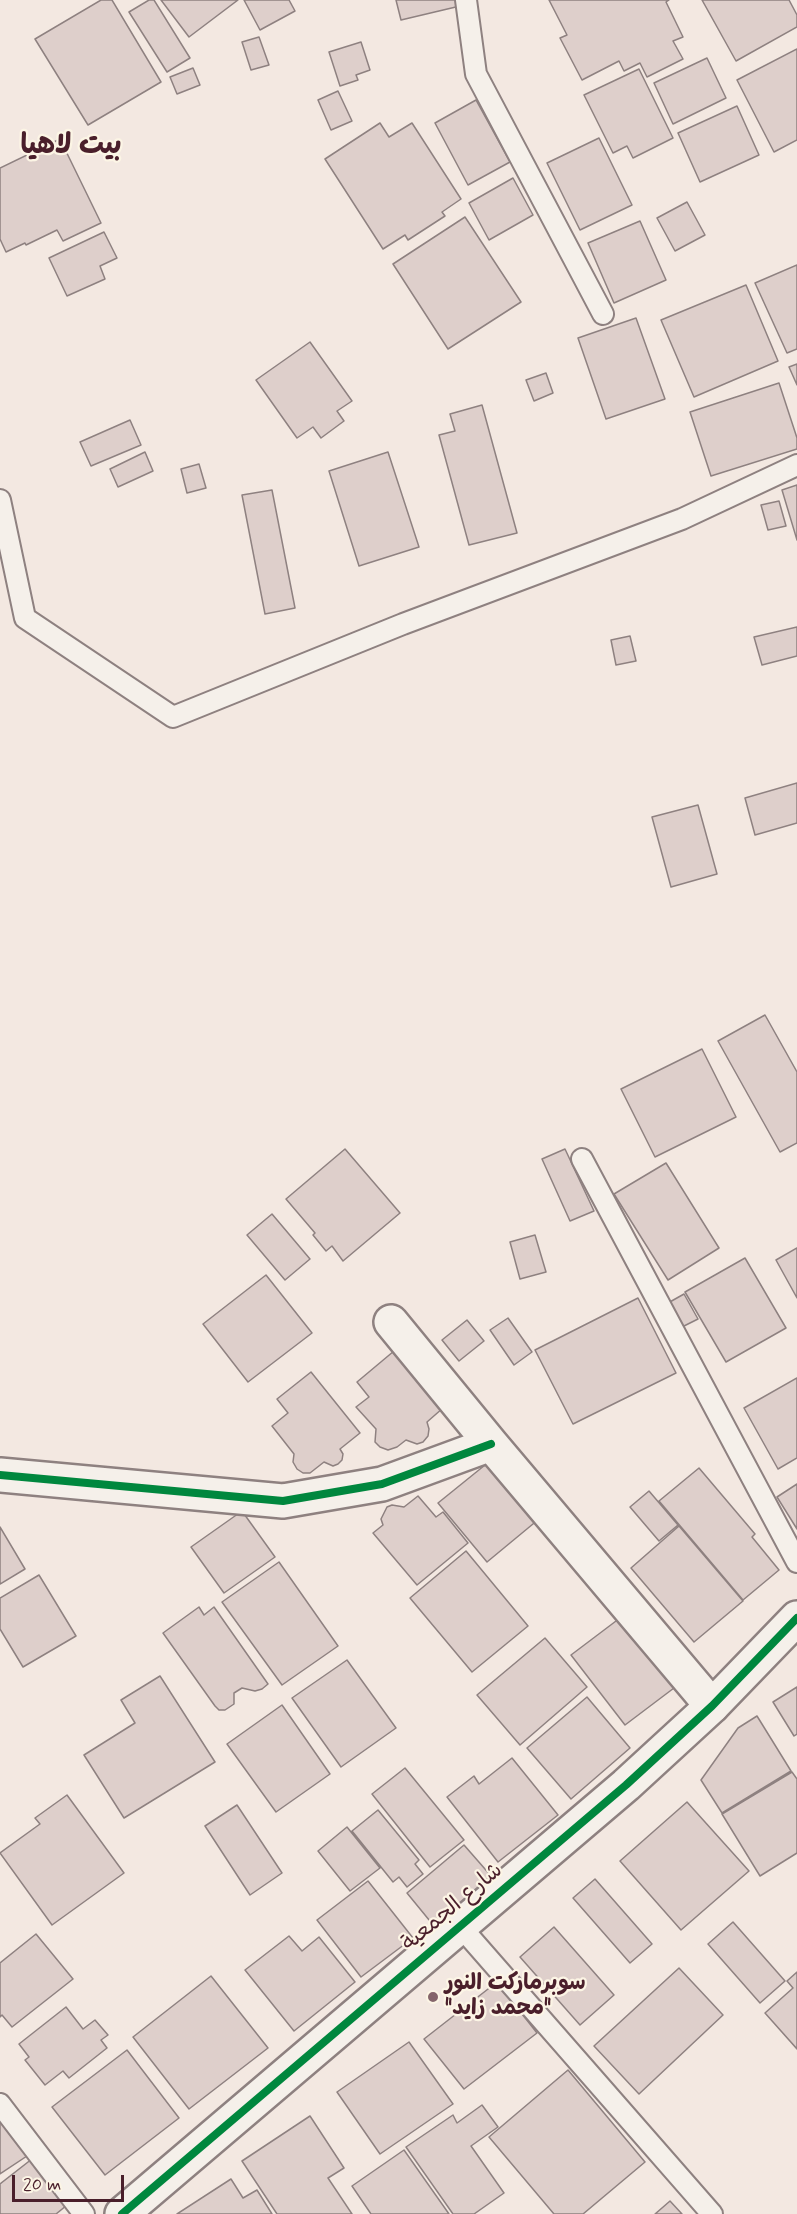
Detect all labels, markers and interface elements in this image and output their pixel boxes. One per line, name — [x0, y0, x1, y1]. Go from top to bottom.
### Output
district label: بيت لاهيا — [20, 130, 122, 164]
street label: شارع الجمعية — [397, 1858, 509, 1958]
place label: سوبرماركت النور "محمد زايد" — [445, 1971, 586, 2023]
marker: سوبرماركت النور "محمد زايد" — [426, 1990, 440, 2004]
scale bar — [15, 2163, 128, 2201]
text: 20 m — [23, 2173, 61, 2197]

